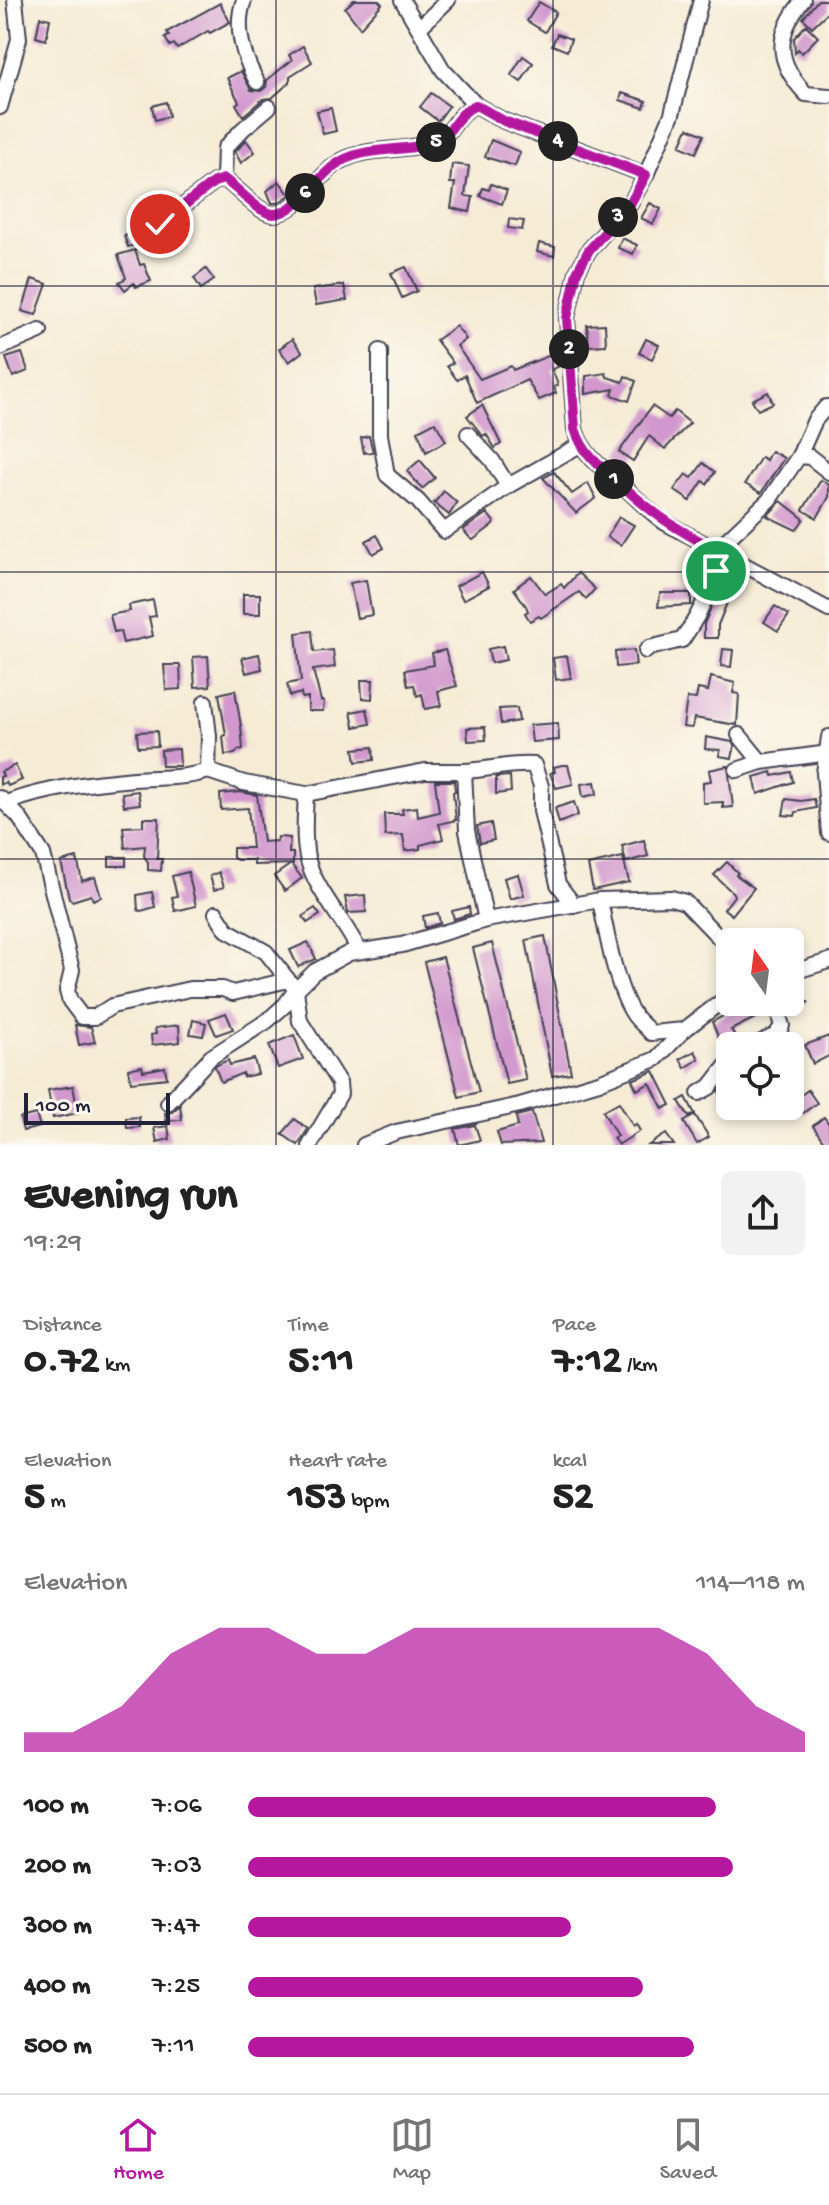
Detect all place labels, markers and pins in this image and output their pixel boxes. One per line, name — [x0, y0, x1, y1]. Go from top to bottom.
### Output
pin: 4 — [538, 121, 578, 161]
pin: 5 — [416, 122, 456, 162]
pin: 6 — [285, 173, 325, 213]
pin — [126, 190, 194, 258]
pin: 3 — [598, 197, 638, 237]
pin: 2 — [549, 329, 589, 369]
pin: 1 — [594, 459, 634, 499]
pin — [682, 537, 750, 605]

